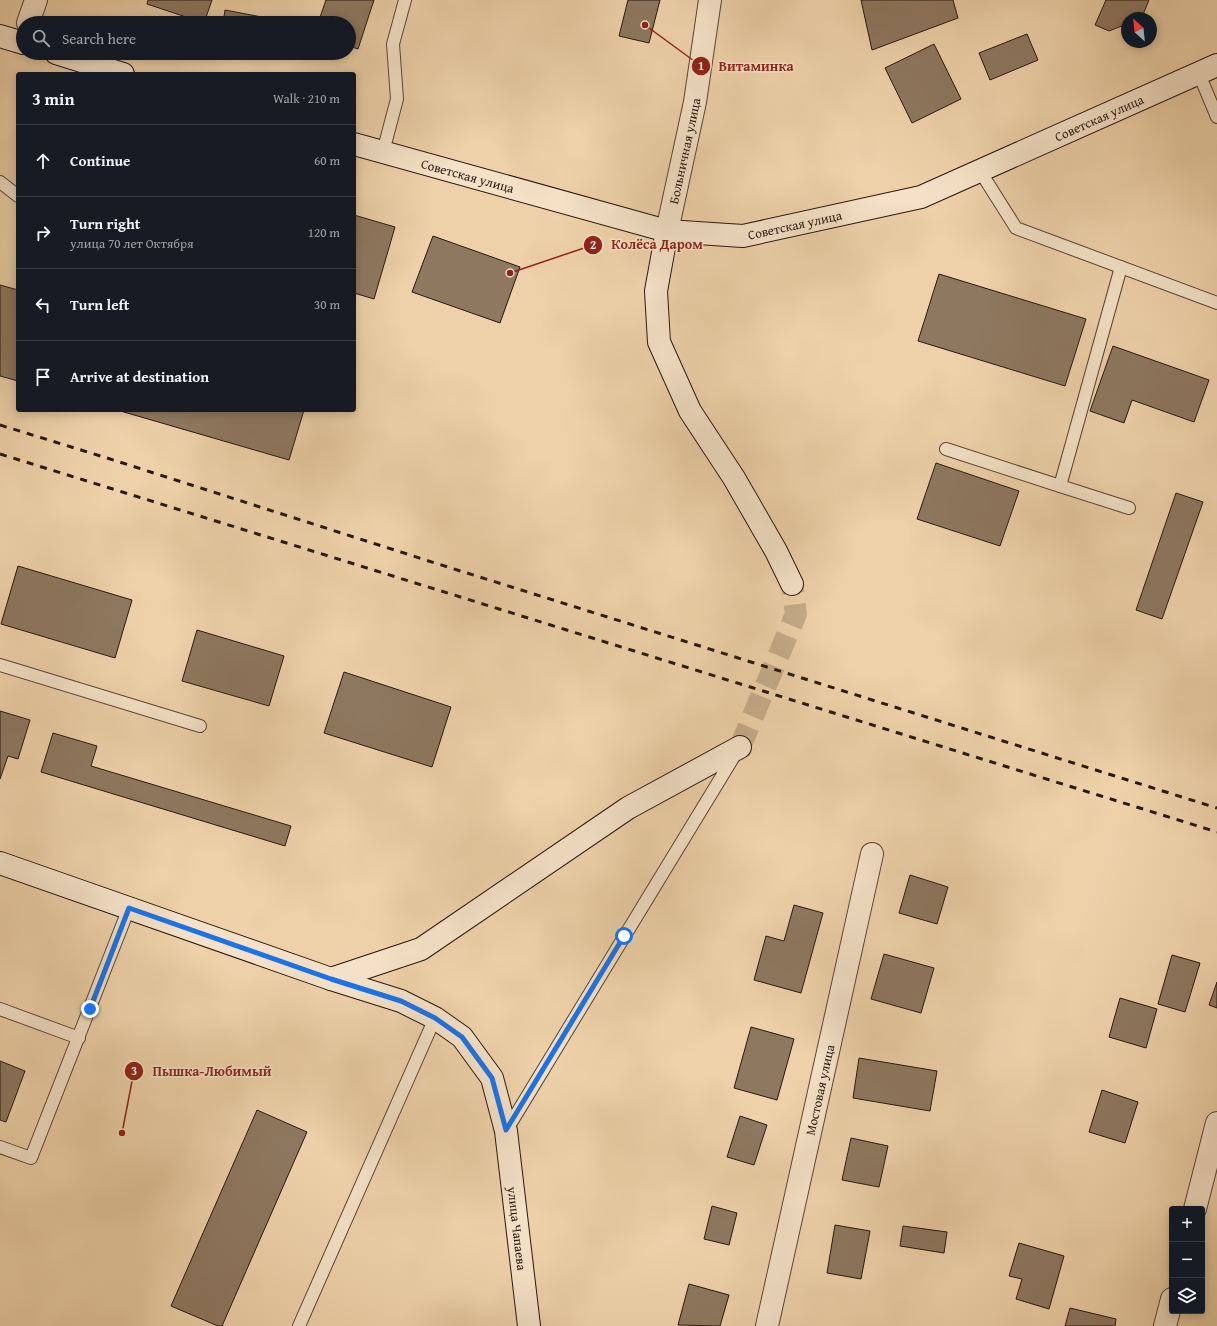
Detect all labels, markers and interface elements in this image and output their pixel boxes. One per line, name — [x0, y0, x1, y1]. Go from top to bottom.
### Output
north arrow — [1121, 12, 1157, 48]
search box — [16, 16, 356, 60]
icon: search — [30, 27, 52, 49]
text: Search here — [62, 28, 136, 49]
callout: Витаминка — [691, 53, 802, 79]
text: Витаминка — [718, 56, 794, 76]
text: 1 — [698, 57, 704, 74]
text: 3 min — [32, 86, 74, 111]
text: Walk · 210 m — [273, 89, 340, 108]
street label: Советская улица — [1051, 90, 1147, 146]
street label: Больничная улица — [664, 96, 706, 206]
icon: ahead — [32, 150, 54, 172]
text: Continue — [70, 150, 131, 171]
text: 60 m — [314, 151, 340, 170]
street label: Советская улица — [419, 154, 517, 198]
street label: Советская улица — [746, 205, 844, 245]
text: Turn right — [70, 213, 141, 234]
icon: right — [32, 222, 54, 244]
text: 120 m — [308, 223, 340, 242]
callout: Колёса Даром — [583, 232, 711, 258]
text: улица 70 лет Октября — [70, 234, 194, 253]
text: Колёса Даром — [611, 234, 703, 254]
text: 2 — [590, 236, 596, 253]
icon: left — [32, 294, 54, 316]
text: Turn left — [70, 294, 129, 315]
text: 30 m — [314, 295, 340, 314]
icon: arrive — [32, 366, 54, 388]
text: Arrive at destination — [70, 366, 209, 387]
route start — [615, 927, 633, 945]
route end — [81, 1000, 99, 1018]
street label: Мостовая улица — [801, 1042, 840, 1137]
callout: Пышка-Любимый — [124, 1058, 279, 1084]
text: Пышка-Любимый — [152, 1061, 272, 1081]
text: 3 — [131, 1062, 137, 1079]
street label: улица Чапаева — [503, 1185, 531, 1272]
map controls — [1169, 1206, 1205, 1314]
button: + — [1169, 1206, 1205, 1242]
button: − — [1169, 1242, 1205, 1278]
button: layers — [1169, 1278, 1205, 1314]

